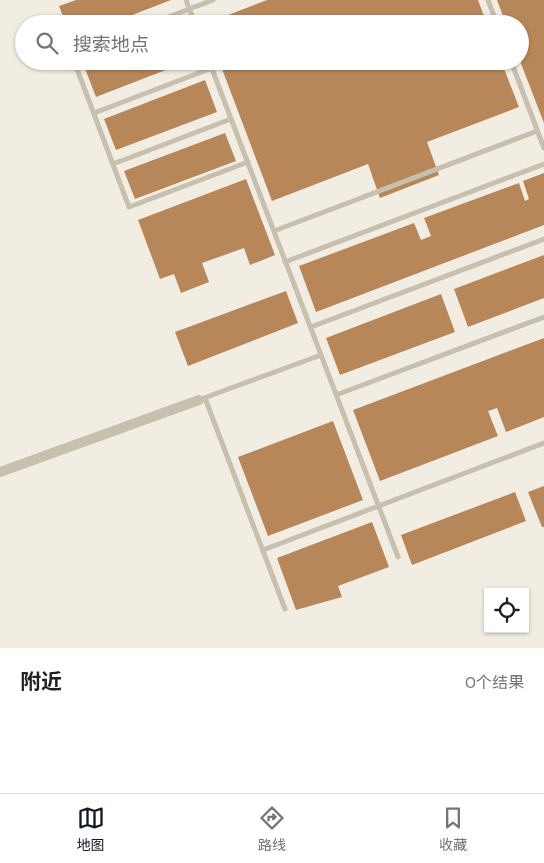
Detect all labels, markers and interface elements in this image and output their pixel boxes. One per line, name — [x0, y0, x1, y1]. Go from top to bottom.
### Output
search box — [15, 15, 529, 70]
icon: search — [33, 29, 61, 57]
text: 搜索地点 — [73, 32, 149, 57]
map controls — [484, 588, 529, 633]
button: locate — [484, 588, 529, 633]
text: 附近 — [20, 668, 62, 696]
text: 0个结果 — [465, 672, 524, 693]
tab: 地图 — [77, 804, 105, 854]
tab: 路线 — [258, 804, 286, 854]
tab: 收藏 — [439, 804, 467, 854]

